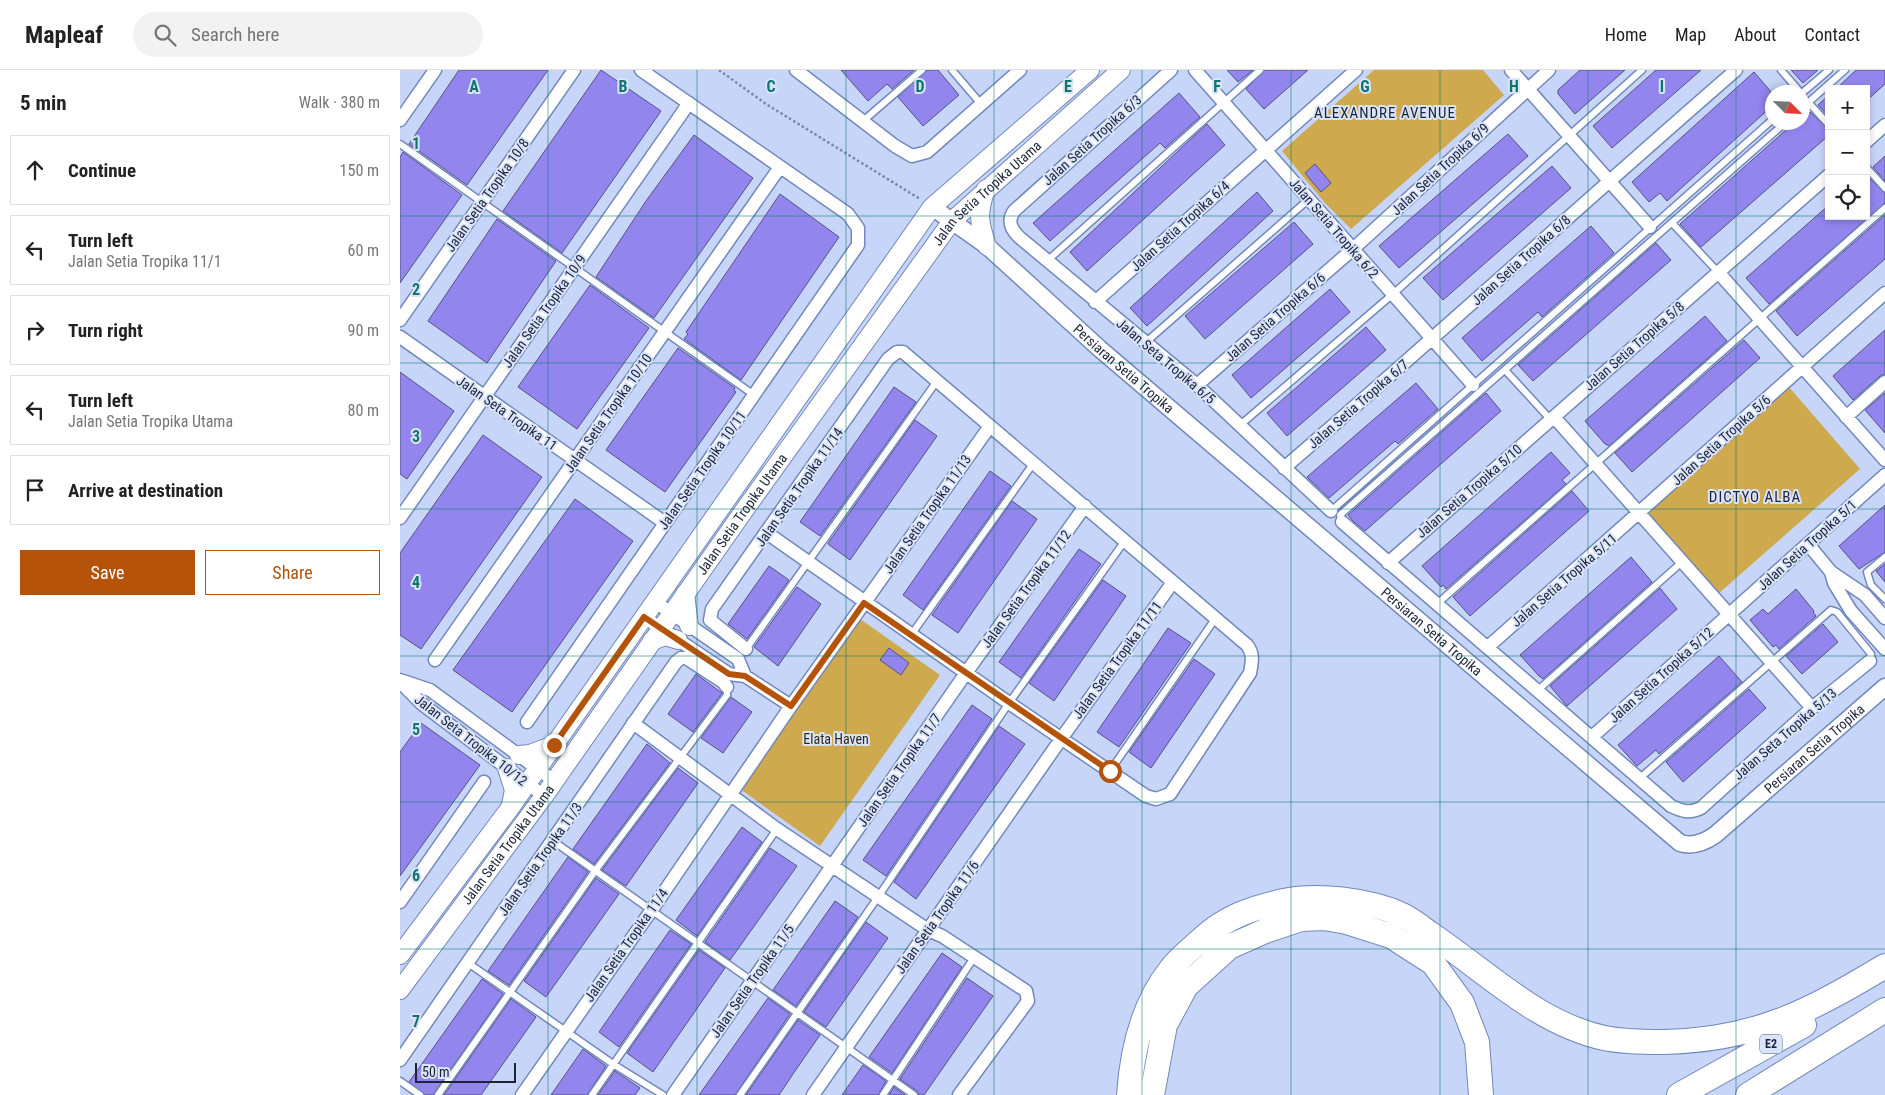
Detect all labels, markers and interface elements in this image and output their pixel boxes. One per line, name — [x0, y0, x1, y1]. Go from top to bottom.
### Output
search box — [133, 12, 483, 57]
text: Mapleaf — [25, 21, 103, 49]
icon: search — [151, 21, 179, 49]
text: Search here — [191, 23, 279, 46]
text: Home — [1605, 24, 1647, 45]
text: Map — [1675, 24, 1706, 45]
text: About — [1734, 24, 1776, 45]
text: Contact — [1804, 24, 1860, 45]
text: A — [469, 77, 479, 96]
text: B — [619, 77, 628, 96]
text: C — [766, 77, 776, 96]
text: D — [915, 77, 925, 96]
text: E — [1064, 77, 1072, 96]
text: F — [1213, 77, 1221, 96]
text: G — [1360, 77, 1370, 96]
text: H — [1509, 77, 1519, 96]
text: I — [1660, 77, 1664, 96]
north arrow — [1765, 85, 1810, 130]
map controls — [1825, 85, 1870, 220]
button: + — [1825, 85, 1870, 130]
text: 5 min — [20, 91, 67, 115]
street label: Jalan Setia Tropika 6/3 — [1039, 91, 1145, 189]
text: Walk · 380 m — [299, 93, 380, 112]
district label: ALEXANDRE AVENUE — [1314, 104, 1456, 122]
street label: Jalan Setia Tropika 6/9 — [1388, 120, 1492, 218]
button: − — [1825, 130, 1870, 175]
text: 1 — [412, 134, 420, 153]
street label: Jalan Setia Tropika 10/8 — [442, 135, 532, 255]
street label: Jalan Setia Tropika Utama — [929, 137, 1044, 248]
icon: ahead — [21, 156, 49, 184]
text: Continue — [68, 159, 136, 182]
text: 150 m — [340, 161, 379, 180]
street label: Jalan Setia Tropika 6/2 — [1286, 175, 1382, 281]
button: locate — [1825, 175, 1870, 220]
street label: Jalan Setia Tropika 6/4 — [1127, 177, 1233, 275]
street label: Jalan Setia Tropika 6/8 — [1468, 211, 1574, 309]
text: Turn left — [68, 229, 133, 252]
icon: left — [21, 236, 49, 264]
text: 60 m — [347, 241, 379, 260]
street label: Jalan Setia Tropika 10/9 — [499, 251, 589, 371]
text: Jalan Setia Tropika 11/1 — [68, 252, 222, 271]
street label: Jalan Setia Tropika 6/6 — [1222, 269, 1328, 365]
text: 2 — [412, 280, 420, 299]
street label: Jalan Setia Tropika 5/8 — [1581, 298, 1687, 394]
street label: Jalan Seta Tropika 6/5 — [1113, 315, 1219, 407]
icon: right — [21, 316, 49, 344]
text: Turn right — [68, 319, 143, 342]
text: 90 m — [347, 321, 379, 340]
street label: Persiaran Setia Tropika — [1070, 321, 1177, 416]
street label: Jalan Setia Tropika 10/10 — [561, 350, 655, 475]
street label: Jalan Setia Tropika 6/7 — [1305, 356, 1411, 452]
street label: Jalan Seta Tropika 11 — [454, 372, 560, 454]
text: Turn left — [68, 389, 133, 412]
street label: Jalan Setia Tropika 5/6 — [1668, 391, 1774, 489]
icon: left — [21, 396, 49, 424]
text: 80 m — [347, 401, 379, 420]
street label: Jalan Setia Tropika 10/11 — [655, 408, 749, 532]
text: Jalan Setia Tropika Utama — [68, 412, 233, 431]
street label: Jalan Setia Tropika 11/14 — [752, 424, 846, 549]
text: 3 — [412, 427, 420, 446]
street label: Jalan Setia Tropika 5/10 — [1413, 441, 1525, 541]
street label: Jalan Setia Tropika Utama — [694, 451, 790, 578]
street label: Jalan Setia Tropika 11/13 — [880, 452, 974, 576]
icon: arrive — [21, 476, 49, 504]
text: Arrive at destination — [68, 479, 223, 502]
district label: DICTYO ALBA — [1709, 488, 1801, 506]
street label: Jalan Setia Tropika 5/1 — [1754, 496, 1860, 594]
street label: Jalan Setia Tropika 11/12 — [978, 527, 1074, 651]
street label: Jalan Setia Tropika 5/11 — [1508, 530, 1620, 630]
button: Save — [20, 550, 195, 595]
button: Share — [205, 550, 380, 595]
text: 4 — [412, 573, 420, 592]
street label: Persiaran Setia Tropika — [1378, 584, 1485, 679]
street label: Jalan Setia Tropika 11/11 — [1069, 598, 1165, 722]
street label: Jalan Setia Tropika 5/12 — [1606, 624, 1716, 726]
street label: Jalan Seta Tropika 5/13 — [1730, 685, 1840, 783]
street label: Jalan Seta Tropika 10/12 — [412, 691, 530, 789]
street label: Persiaran Setia Tropika — [1761, 701, 1868, 796]
street label: Jalan Setia Tropika 11/7 — [854, 710, 944, 830]
text: 5 — [412, 720, 420, 739]
park label: Elata Haven — [803, 731, 869, 747]
route end — [543, 734, 566, 757]
route start — [1099, 760, 1122, 783]
street label: Jalan Setia Tropika Utama — [458, 782, 557, 908]
street label: Jalan Setia Tropika 11/3 — [495, 799, 585, 919]
street label: Jalan Setia Tropika 11/6 — [892, 857, 982, 977]
text: 6 — [412, 866, 420, 885]
street label: Jalan Setia Tropika 11/4 — [581, 885, 671, 1005]
street label: Jalan Setia Tropika 11/5 — [707, 921, 797, 1041]
text: 7 — [412, 1012, 420, 1031]
road number: E2 — [1760, 1034, 1782, 1054]
scale bar — [415, 1060, 516, 1083]
text: 50 m — [422, 1064, 450, 1080]

